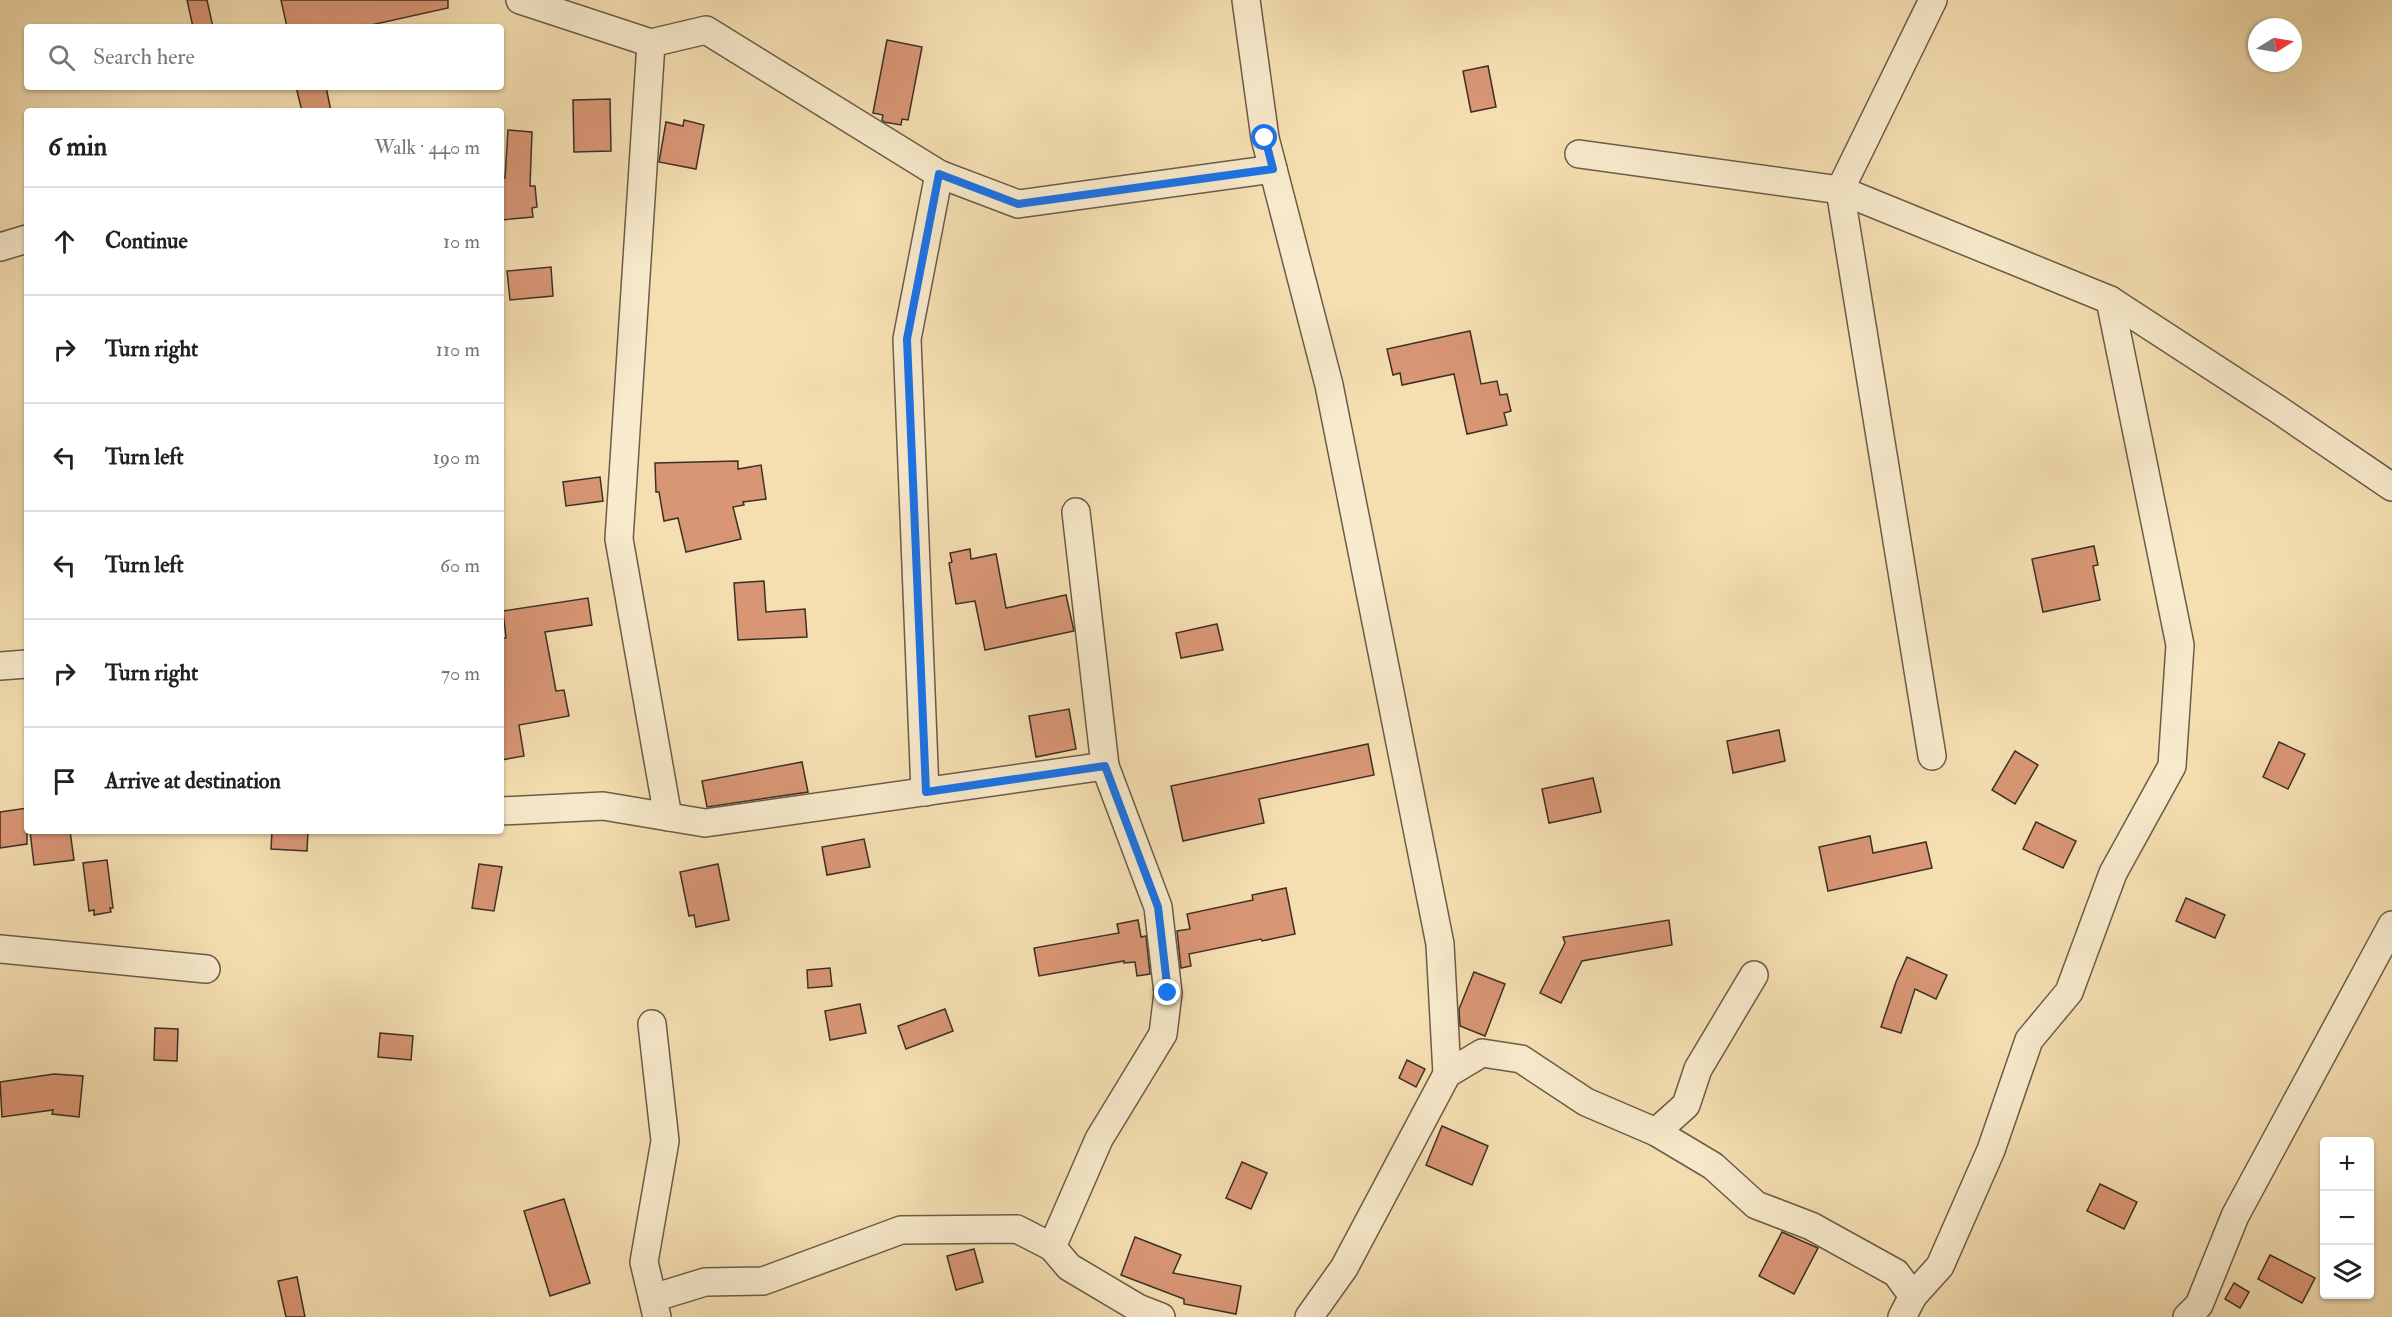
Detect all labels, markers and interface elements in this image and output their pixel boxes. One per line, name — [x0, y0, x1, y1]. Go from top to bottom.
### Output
north arrow — [2248, 18, 2302, 72]
search box — [24, 24, 504, 90]
icon: search — [45, 41, 78, 74]
text: Search here — [93, 43, 195, 71]
route start — [1251, 124, 1277, 150]
text: 6 min — [48, 131, 107, 163]
text: Walk · 440 m — [375, 135, 480, 160]
icon: ahead — [48, 225, 81, 258]
text: Continue — [105, 227, 188, 255]
text: 10 m — [443, 229, 480, 254]
icon: right — [48, 333, 81, 366]
text: Turn right — [105, 335, 198, 363]
text: 110 m — [436, 337, 480, 362]
icon: left — [48, 441, 81, 474]
text: Turn left — [105, 443, 184, 471]
text: 190 m — [433, 445, 480, 470]
icon: left — [48, 549, 81, 582]
text: Turn left — [105, 551, 184, 579]
text: 60 m — [440, 553, 480, 578]
icon: right — [48, 657, 81, 690]
text: Turn right — [105, 659, 198, 687]
text: 70 m — [441, 661, 480, 686]
icon: arrive — [48, 765, 81, 798]
text: Arrive at destination — [105, 767, 281, 795]
route end — [1154, 979, 1180, 1005]
map controls — [2320, 1137, 2374, 1299]
button: + — [2320, 1137, 2374, 1191]
button: − — [2320, 1191, 2374, 1245]
button: layers — [2320, 1245, 2374, 1299]

